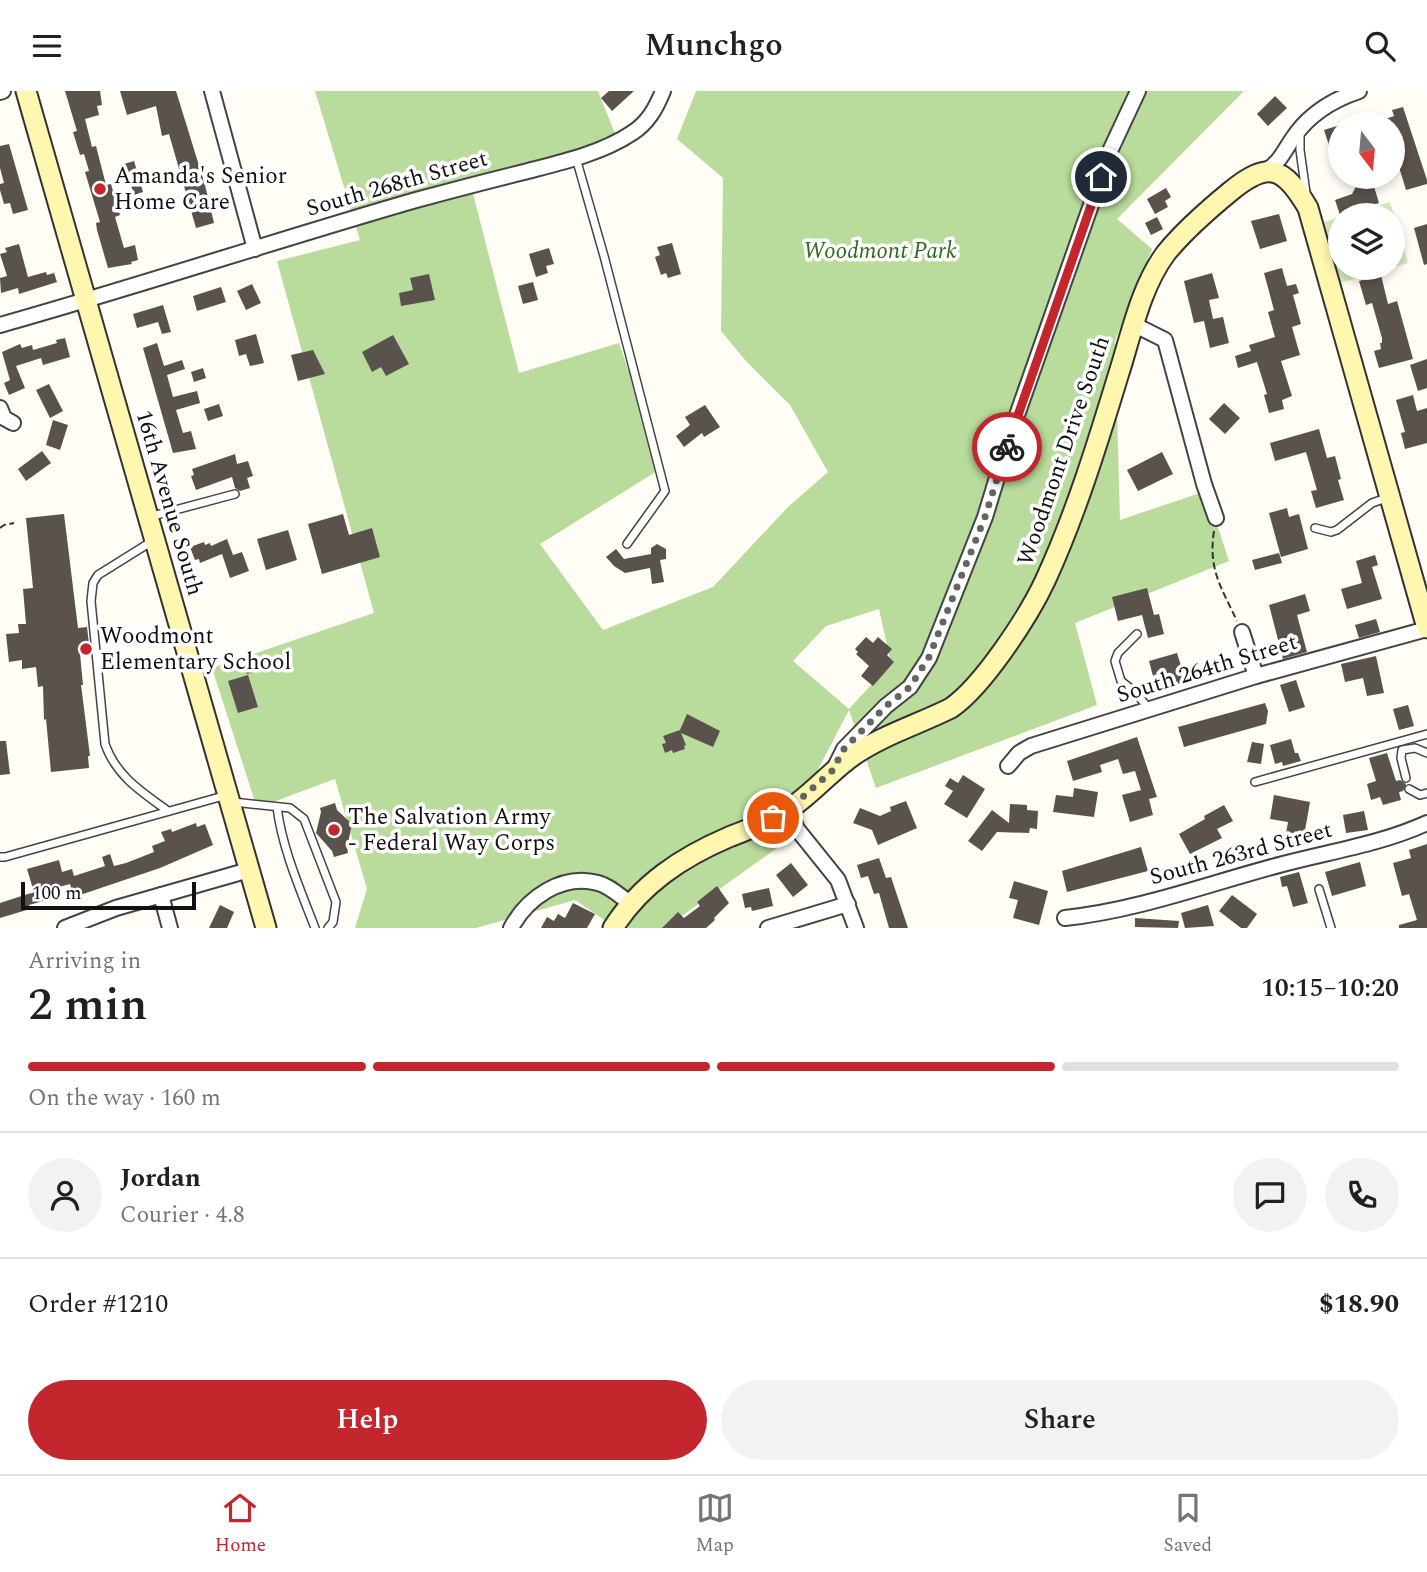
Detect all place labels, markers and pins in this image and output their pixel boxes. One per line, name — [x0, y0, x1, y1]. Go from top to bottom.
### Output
pin — [1071, 147, 1131, 207]
place label: Amanda's Senior Home Care — [114, 159, 287, 220]
marker: Amanda's Senior Home Care — [92, 181, 108, 197]
place label: Woodmont Elementary School — [100, 619, 291, 680]
marker: Woodmont Elementary School — [78, 641, 94, 657]
pin — [743, 788, 803, 848]
place label: The Salvation Army - Federal Way Corps — [348, 800, 555, 861]
marker: The Salvation Army - Federal Way Corps — [326, 822, 342, 838]

